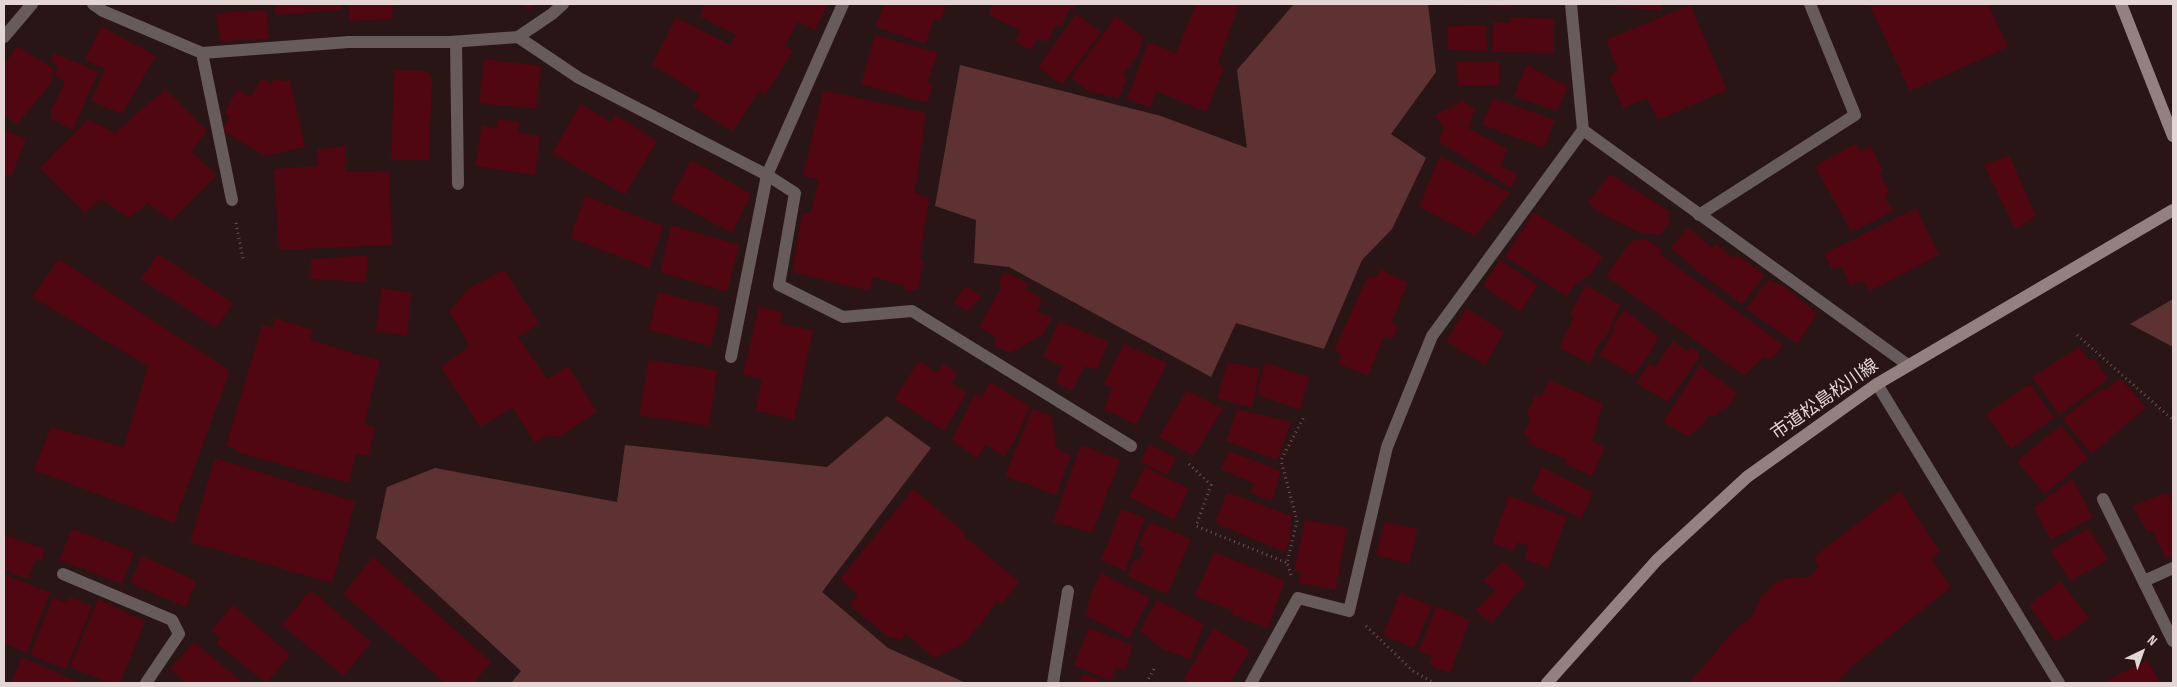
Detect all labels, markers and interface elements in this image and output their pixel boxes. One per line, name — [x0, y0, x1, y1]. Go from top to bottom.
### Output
street label: 市道松島松川線 — [1767, 355, 1883, 445]
north arrow — [2117, 627, 2167, 677]
text: N — [2144, 632, 2161, 649]

